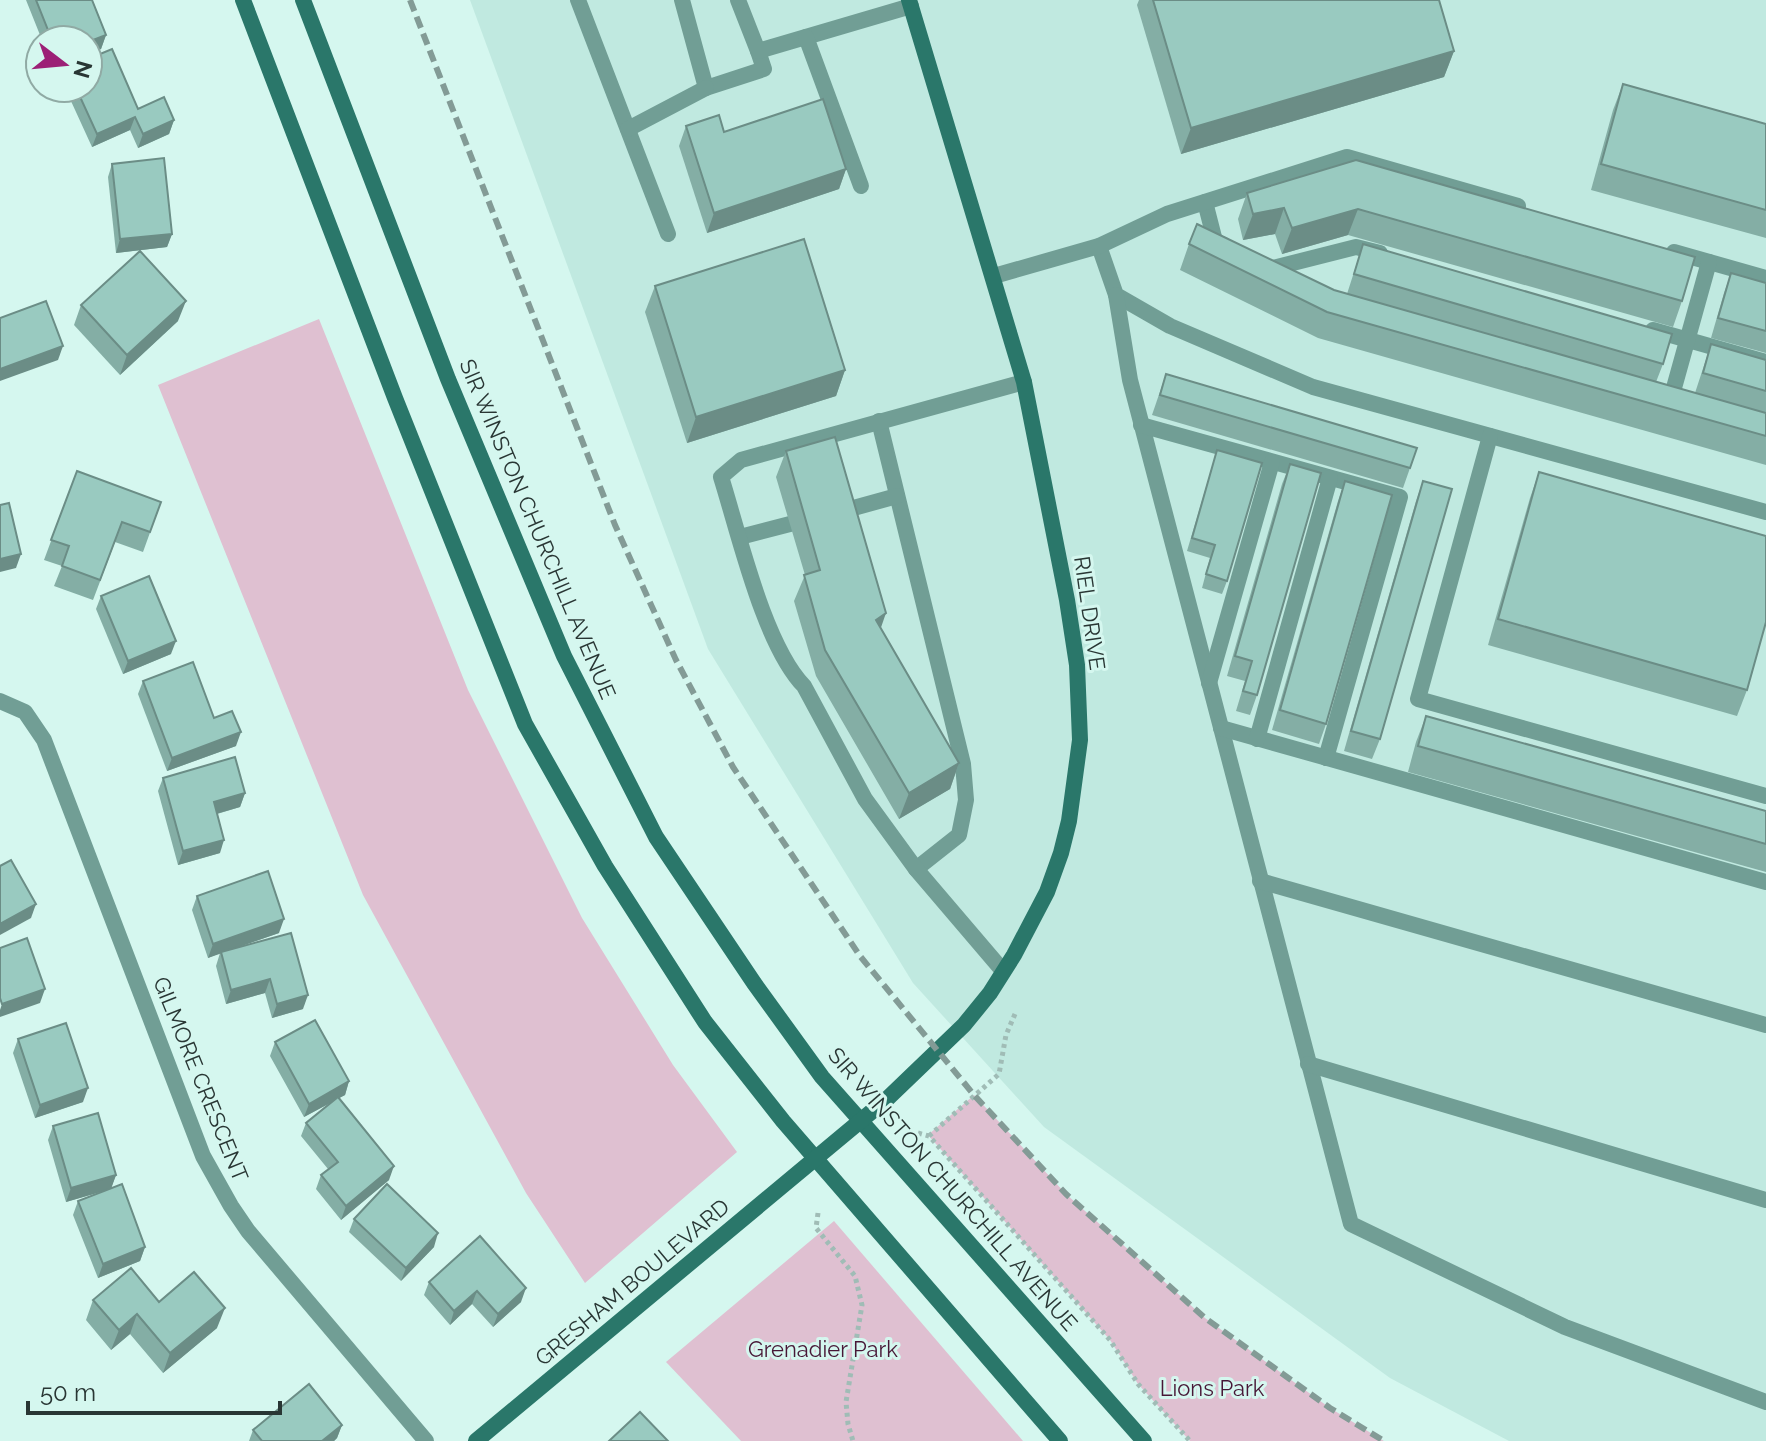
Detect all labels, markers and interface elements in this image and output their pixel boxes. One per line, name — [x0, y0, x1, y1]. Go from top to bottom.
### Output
north arrow — [24, 24, 104, 104]
text: N — [68, 58, 98, 81]
street label: SIR WINSTON CHURCHILL AVENUE — [454, 355, 622, 703]
street label: RIEL DRIVE — [1069, 554, 1111, 672]
street label: GILMORE CRESCENT — [148, 973, 254, 1186]
street label: SIR WINSTON CHURCHILL AVENUE — [823, 1042, 1083, 1336]
street label: GRESHAM BOULEVARD — [530, 1193, 734, 1371]
park label: Grenadier Park — [748, 1336, 898, 1362]
scale bar — [28, 1365, 280, 1415]
park label: Lions Park — [1160, 1375, 1265, 1401]
text: 50 m — [40, 1378, 96, 1407]

